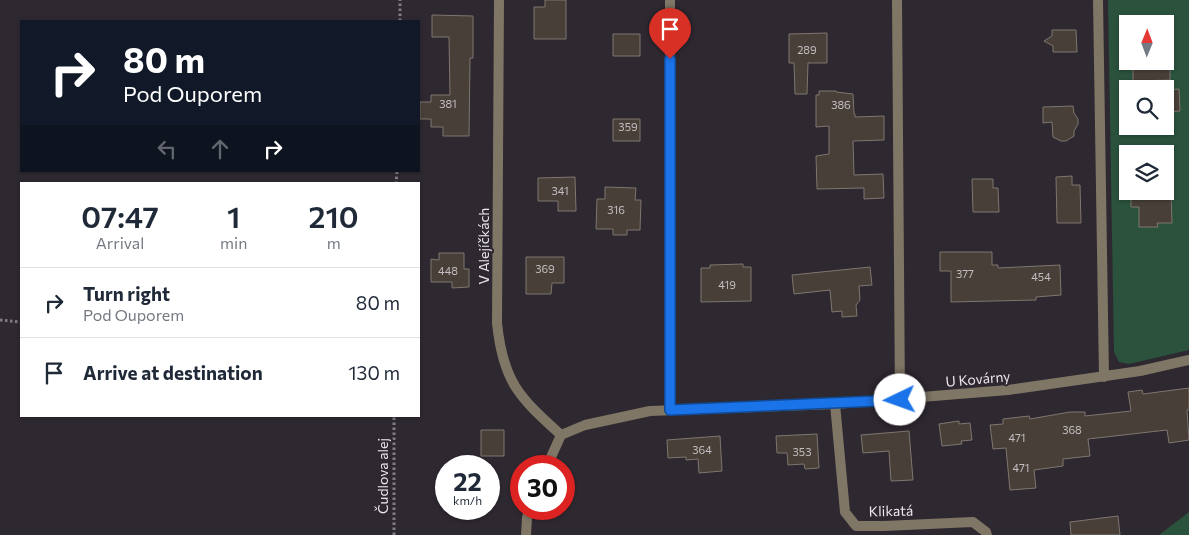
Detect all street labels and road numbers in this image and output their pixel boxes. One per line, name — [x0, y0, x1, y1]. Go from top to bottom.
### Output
street label: V Alejíčkách — [475, 208, 492, 284]
street label: U Kovárny — [945, 367, 1011, 390]
street label: Čudlova alej — [374, 438, 391, 514]
street label: Klikatá — [869, 502, 913, 519]

